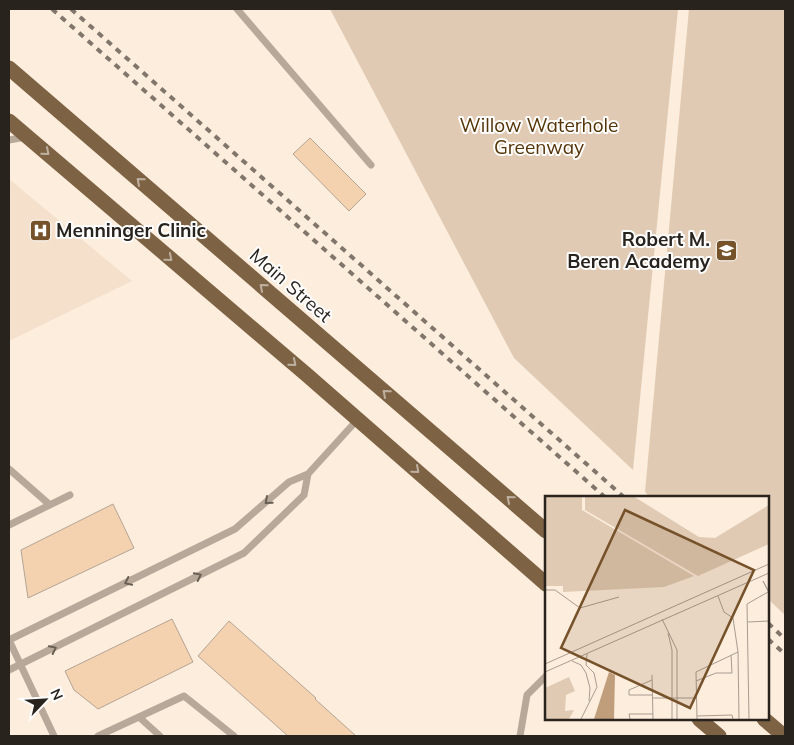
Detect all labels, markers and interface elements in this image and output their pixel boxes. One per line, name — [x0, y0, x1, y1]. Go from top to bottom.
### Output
park label: Willow Waterhole Greenway — [460, 113, 618, 159]
one-way arrow — [41, 146, 50, 155]
one-way arrow — [137, 178, 146, 187]
hospital icon: Menninger Clinic — [28, 218, 52, 242]
place label: Menninger Clinic — [56, 218, 207, 242]
place label: Robert M. Beren Academy — [567, 227, 711, 273]
school or university icon: Robert M. Beren Academy — [714, 238, 738, 262]
street label: Main Street — [245, 243, 337, 327]
one-way arrow — [164, 252, 173, 261]
one-way arrow — [260, 284, 269, 293]
one-way arrow — [288, 358, 297, 367]
one-way arrow — [383, 390, 392, 399]
one-way arrow — [410, 464, 419, 473]
one-way arrow — [264, 495, 273, 504]
one-way arrow — [506, 496, 515, 505]
inset map — [545, 496, 769, 720]
one-way arrow — [193, 572, 202, 582]
one-way arrow — [124, 575, 133, 586]
one-way arrow — [47, 645, 56, 655]
north arrow — [20, 675, 70, 725]
text: N — [46, 686, 67, 703]

